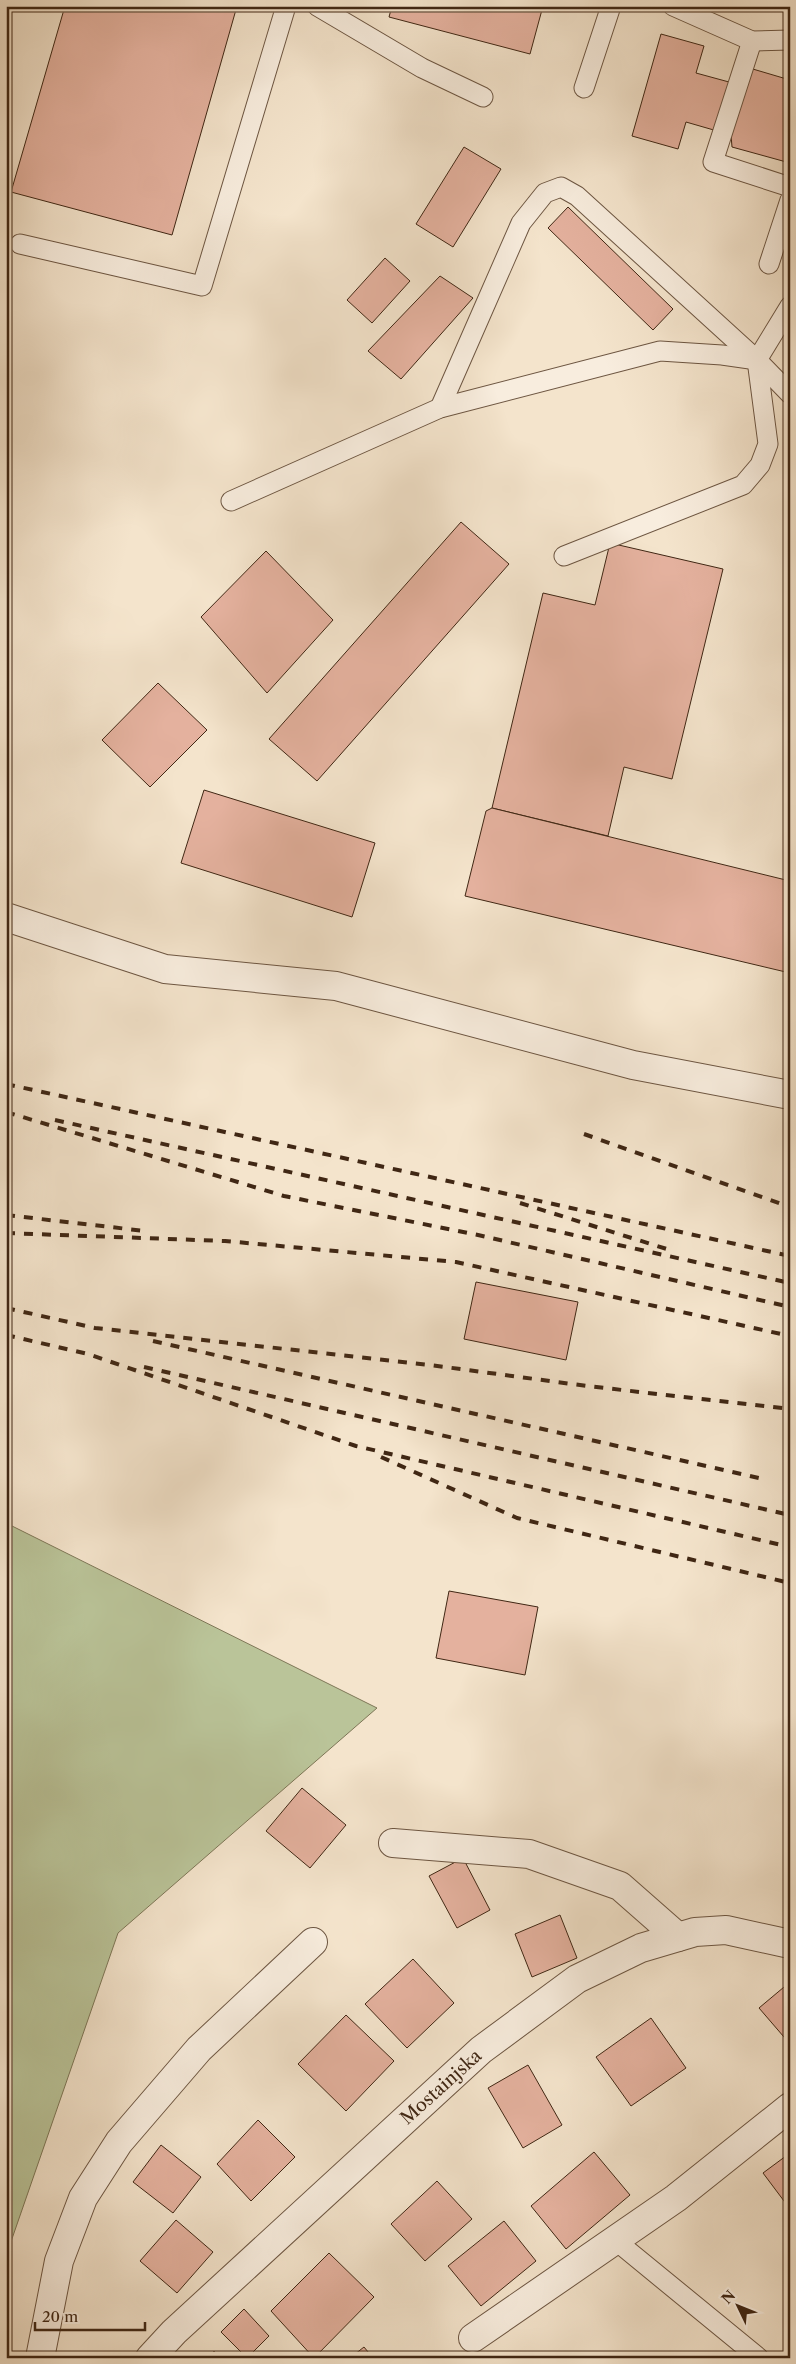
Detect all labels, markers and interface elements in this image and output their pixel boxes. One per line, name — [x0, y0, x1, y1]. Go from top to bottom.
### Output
street label: Mostainjska — [396, 2044, 486, 2129]
north arrow — [714, 2282, 764, 2332]
text: N — [718, 2287, 739, 2308]
scale bar — [35, 2299, 145, 2331]
text: 20 m — [42, 2307, 78, 2326]

